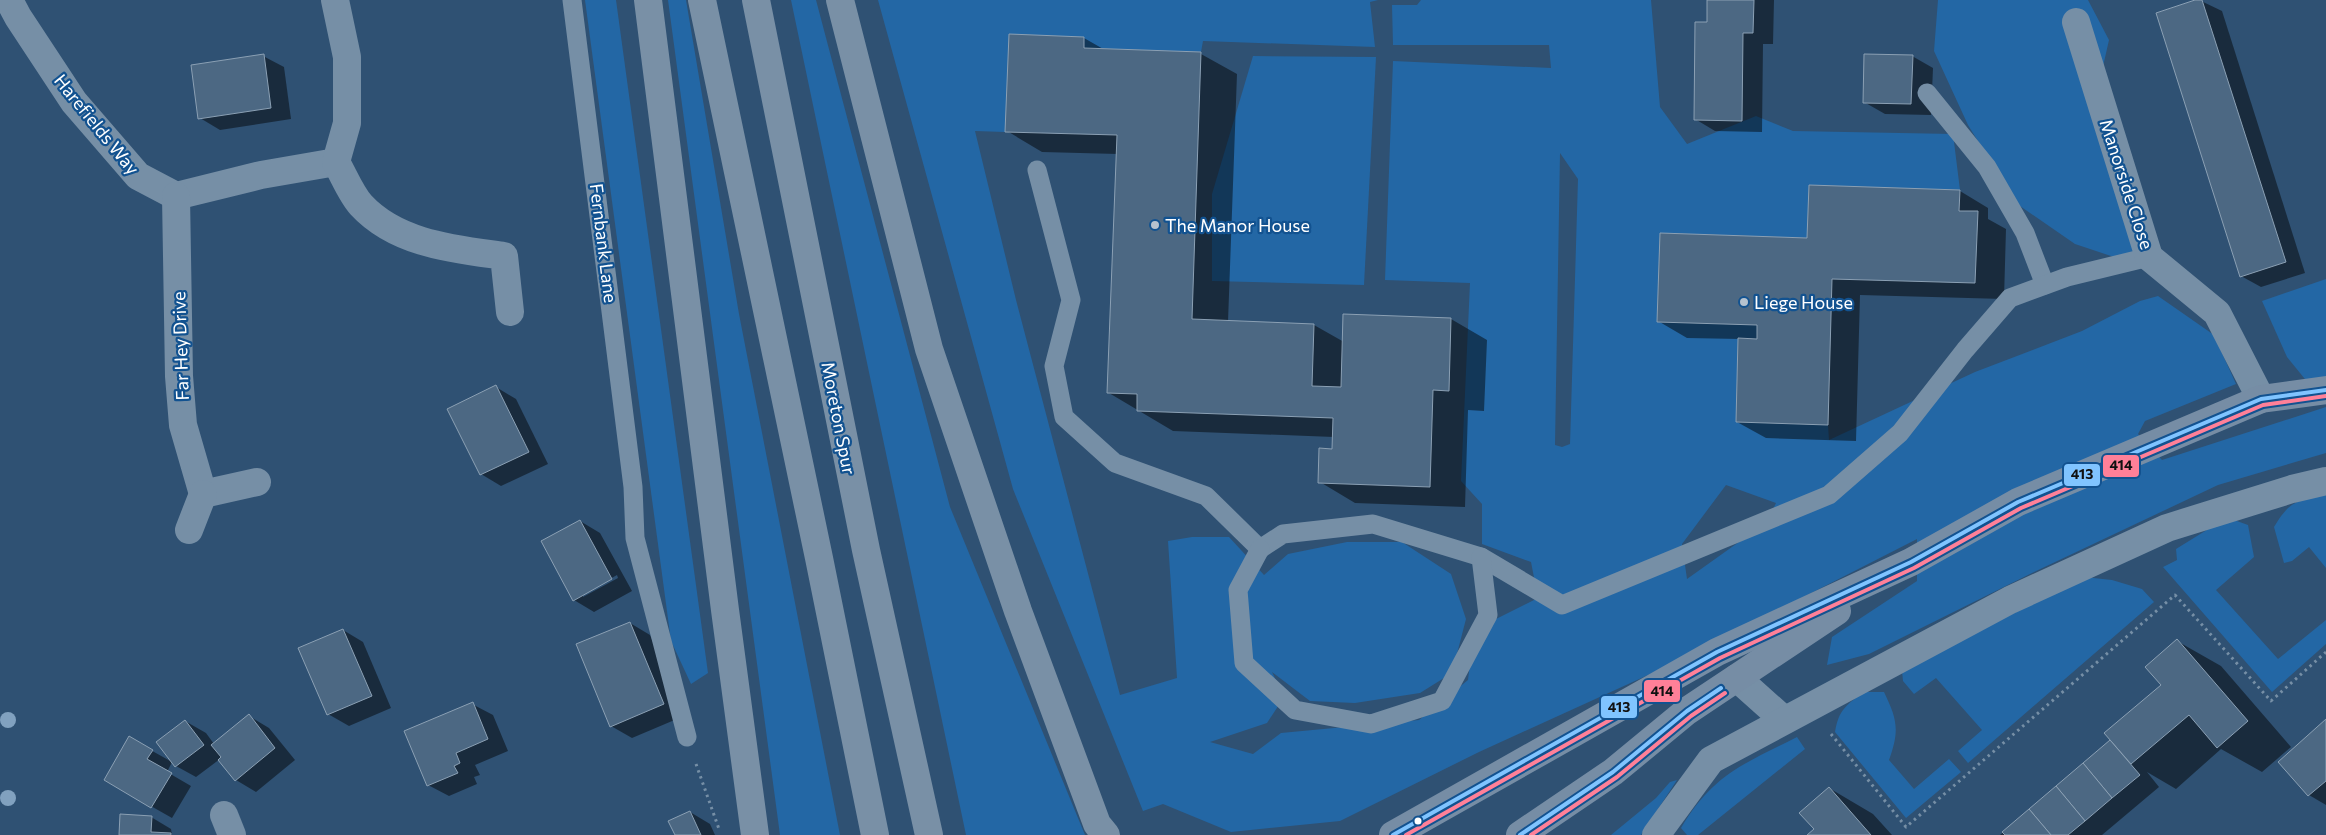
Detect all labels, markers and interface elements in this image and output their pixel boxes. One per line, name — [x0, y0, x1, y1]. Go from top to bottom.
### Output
street label: Harefields Way — [50, 69, 144, 179]
street label: Manorside Close — [2096, 116, 2158, 252]
street label: Fernbank Lane — [586, 182, 622, 304]
place label: The Manor House — [1165, 214, 1310, 236]
marker: The Manor House — [1149, 219, 1161, 231]
street label: Far Hey Drive — [167, 291, 193, 401]
place label: Liege House — [1754, 291, 1853, 313]
marker: Liege House — [1738, 296, 1750, 308]
street label: Moreton Spur — [817, 360, 861, 476]
line badge: 414 — [2102, 454, 2140, 478]
text: 414 — [2109, 456, 2133, 473]
line badge: 413 — [2063, 463, 2101, 487]
text: 413 — [2071, 465, 2093, 482]
line badge: 414 — [1643, 679, 1681, 703]
text: 414 — [1650, 682, 1674, 699]
line badge: 413 — [1600, 695, 1638, 719]
text: 413 — [1608, 698, 1630, 715]
unlabelled marker — [1413, 816, 1423, 826]

